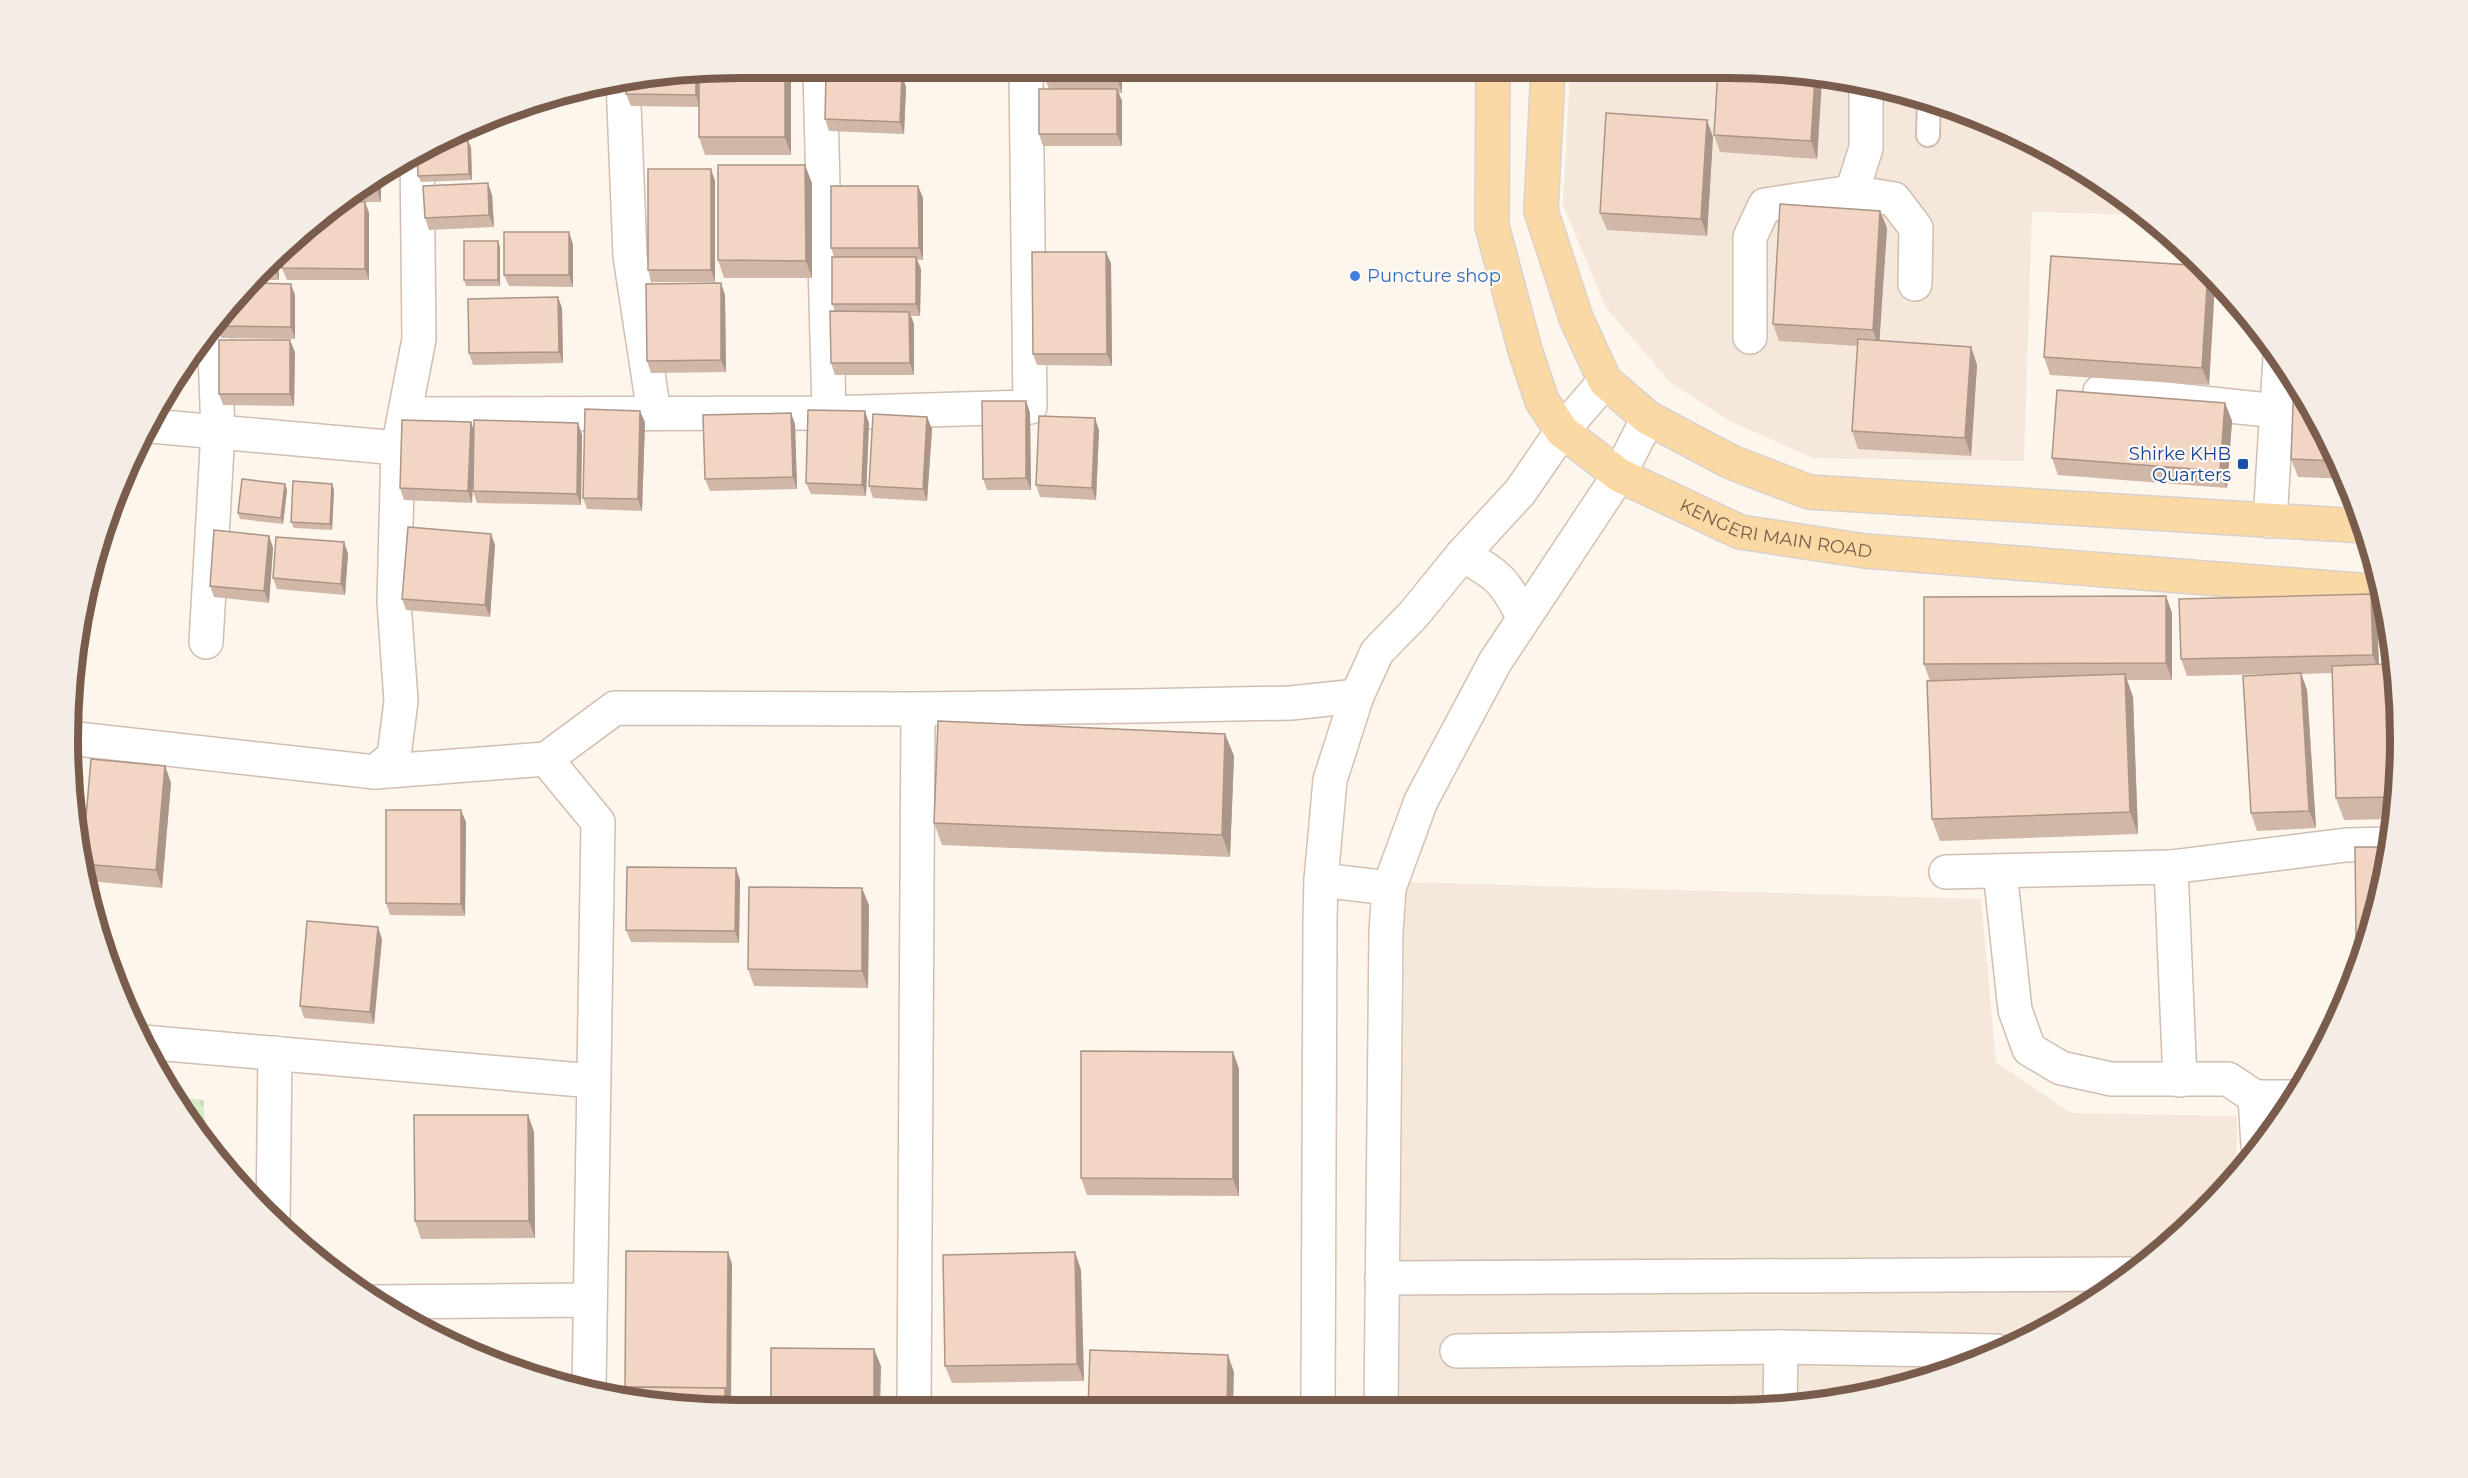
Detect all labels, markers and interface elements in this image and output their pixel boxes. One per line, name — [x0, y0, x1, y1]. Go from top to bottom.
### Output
place label: Puncture shop — [1367, 265, 1501, 287]
marker: Puncture shop — [1348, 269, 1362, 283]
place label: Shirke KHB Quarters — [2129, 443, 2231, 486]
marker: Shirke KHB Quarters — [2236, 457, 2250, 471]
street label: KENGERI MAIN ROAD — [1676, 494, 1874, 563]

